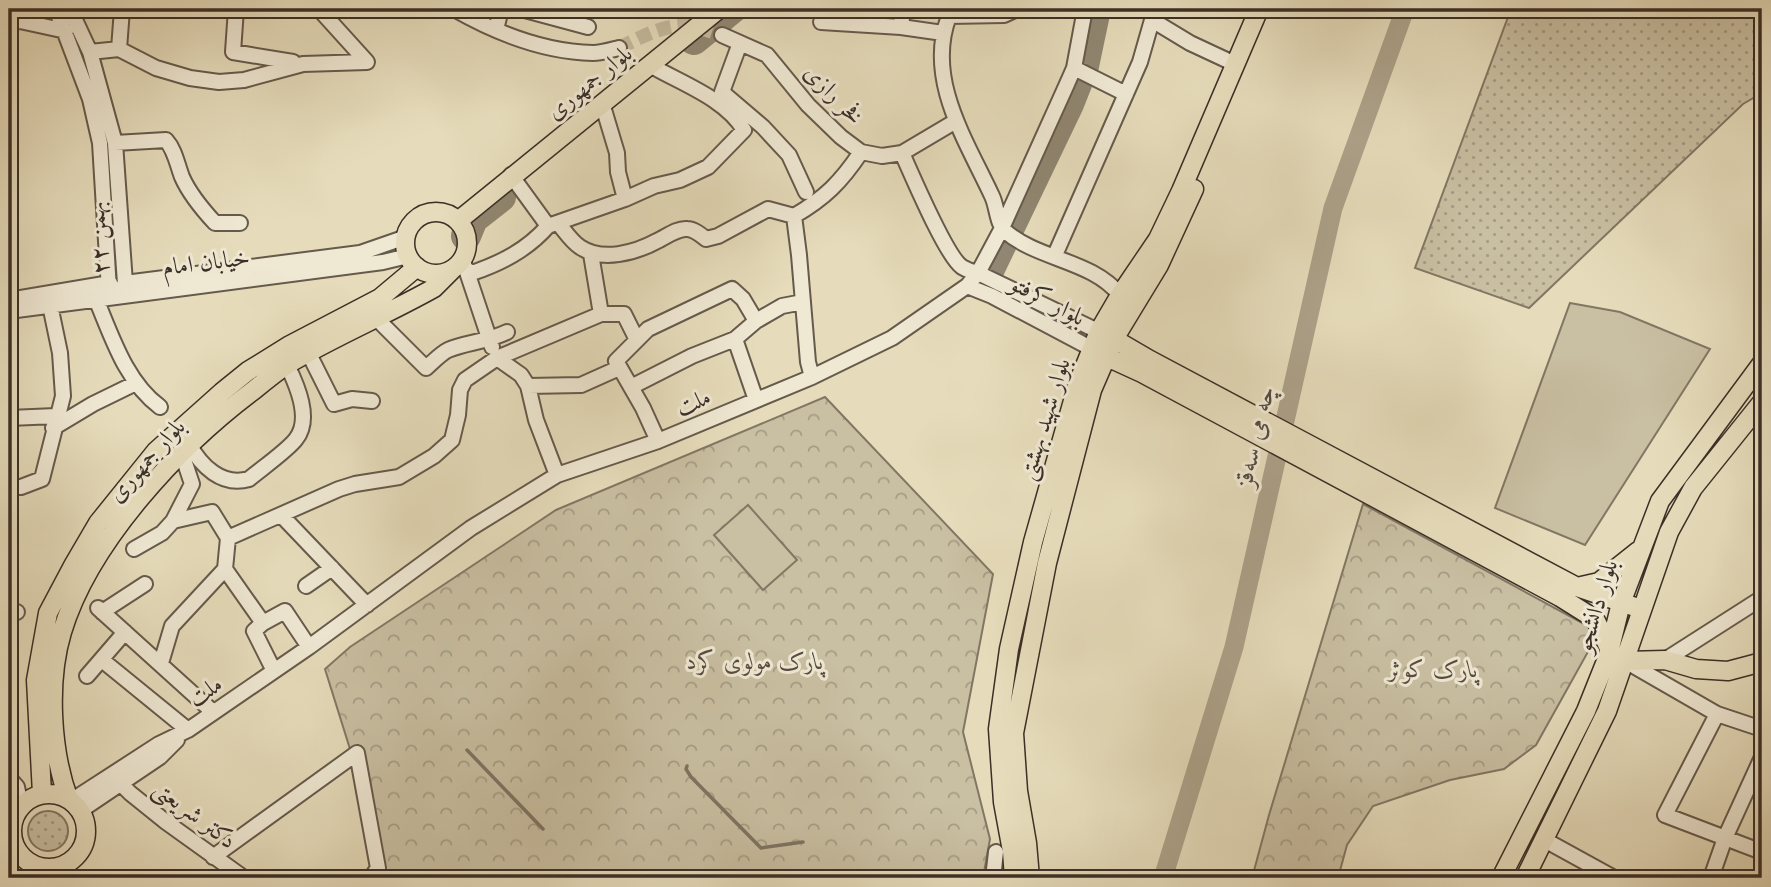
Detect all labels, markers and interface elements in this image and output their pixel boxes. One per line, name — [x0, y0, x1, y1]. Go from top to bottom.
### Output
street label: بلوار جمهوری — [540, 38, 638, 126]
street label: فخر رازی — [798, 57, 870, 131]
street label: ۲۲ بهمن — [80, 200, 117, 276]
street label: خیابان امام — [160, 242, 252, 288]
street label: بلوار کرفتو — [1003, 267, 1091, 332]
street label: بلوار شهید بهشتی — [1011, 354, 1079, 484]
street label: ملت — [671, 381, 715, 422]
water label: چە می سەقز — [1226, 382, 1283, 492]
street label: بلوار جمهوری — [101, 412, 191, 508]
street label: بلوار دانشجو — [1567, 556, 1624, 658]
park label: پارک مولوی کرد — [686, 646, 826, 678]
park label: پارک کوثر — [1386, 654, 1481, 686]
street label: ملت — [182, 669, 227, 712]
street label: دکتر شریعتی — [146, 773, 243, 857]

